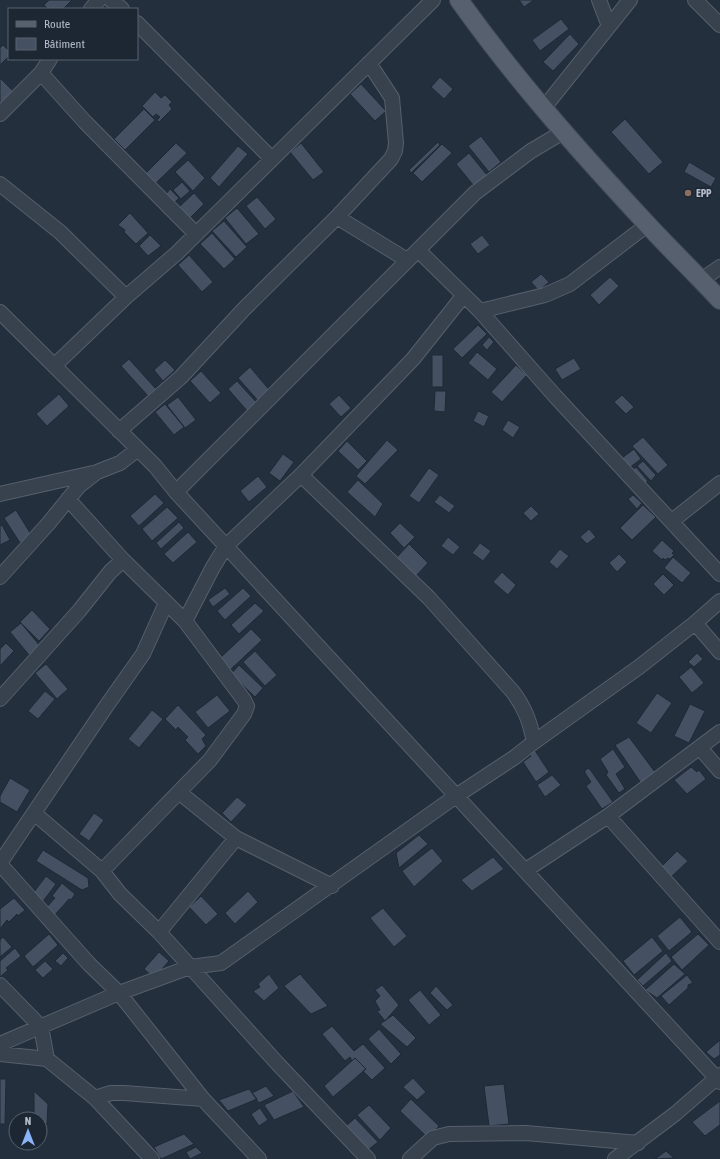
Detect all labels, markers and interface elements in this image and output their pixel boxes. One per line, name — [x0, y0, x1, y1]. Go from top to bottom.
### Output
legend — [8, 8, 138, 60]
text: Route — [44, 17, 70, 31]
text: Bâtiment — [44, 37, 85, 51]
place label: EPP — [696, 187, 712, 199]
marker: EPP — [683, 188, 693, 198]
north arrow — [8, 1111, 48, 1151]
text: N — [25, 1115, 31, 1127]

